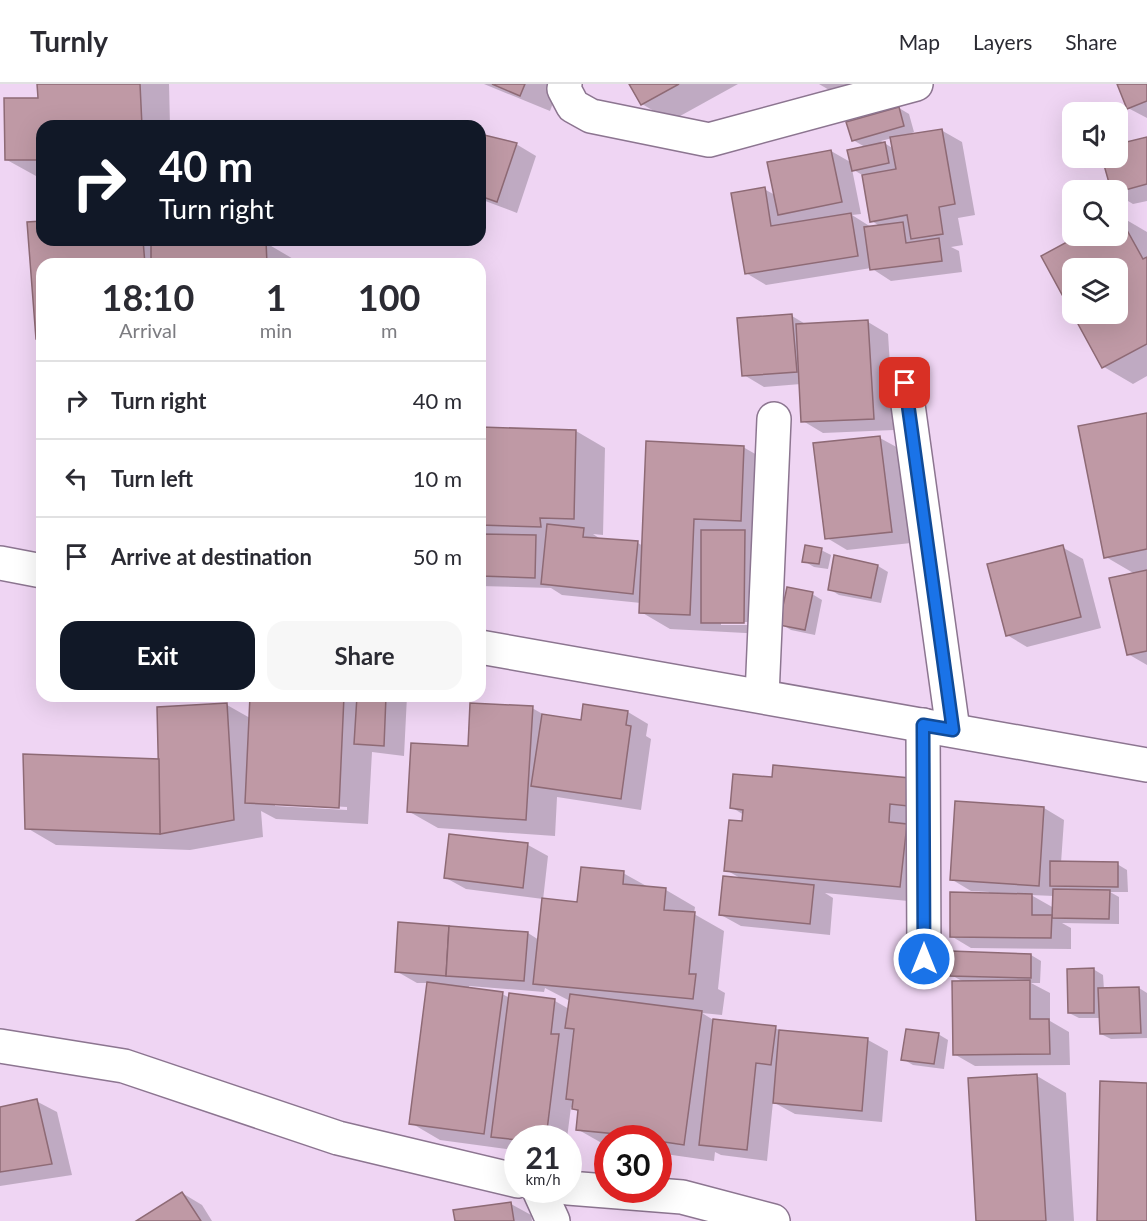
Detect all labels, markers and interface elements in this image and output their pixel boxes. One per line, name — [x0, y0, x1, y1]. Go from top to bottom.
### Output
text: Turnly — [30, 24, 108, 58]
text: Map — [899, 29, 940, 54]
text: Layers — [973, 29, 1032, 54]
text: Share — [1065, 29, 1117, 54]
map controls — [1062, 102, 1128, 324]
button: sound — [1062, 102, 1128, 168]
text: 40 m — [159, 141, 253, 191]
icon: right — [60, 144, 138, 222]
button: search — [1062, 180, 1128, 246]
text: Turn right — [159, 192, 274, 225]
button: layers — [1062, 258, 1128, 324]
text: 18:10 — [102, 275, 194, 319]
text: 1 — [266, 275, 287, 319]
text: 100 — [358, 275, 420, 319]
text: Arrival — [119, 318, 177, 342]
text: min — [260, 318, 292, 342]
text: m — [381, 318, 397, 342]
pin — [879, 357, 930, 408]
icon: arrive — [888, 366, 921, 399]
icon: right — [60, 384, 93, 417]
text: Turn right — [111, 387, 206, 414]
text: 40 m — [413, 387, 462, 414]
icon: left — [60, 462, 93, 495]
text: Turn left — [111, 465, 193, 492]
text: 10 m — [413, 465, 462, 492]
icon: arrive — [60, 540, 93, 573]
text: Arrive at destination — [111, 543, 312, 570]
text: 50 m — [413, 543, 462, 570]
button: Exit — [60, 621, 255, 690]
button: Share — [267, 621, 462, 690]
position arrow — [892, 927, 956, 991]
speed limit sign: 30 — [594, 1125, 672, 1203]
text: 21 — [526, 1139, 560, 1175]
text: km/h — [525, 1170, 561, 1188]

